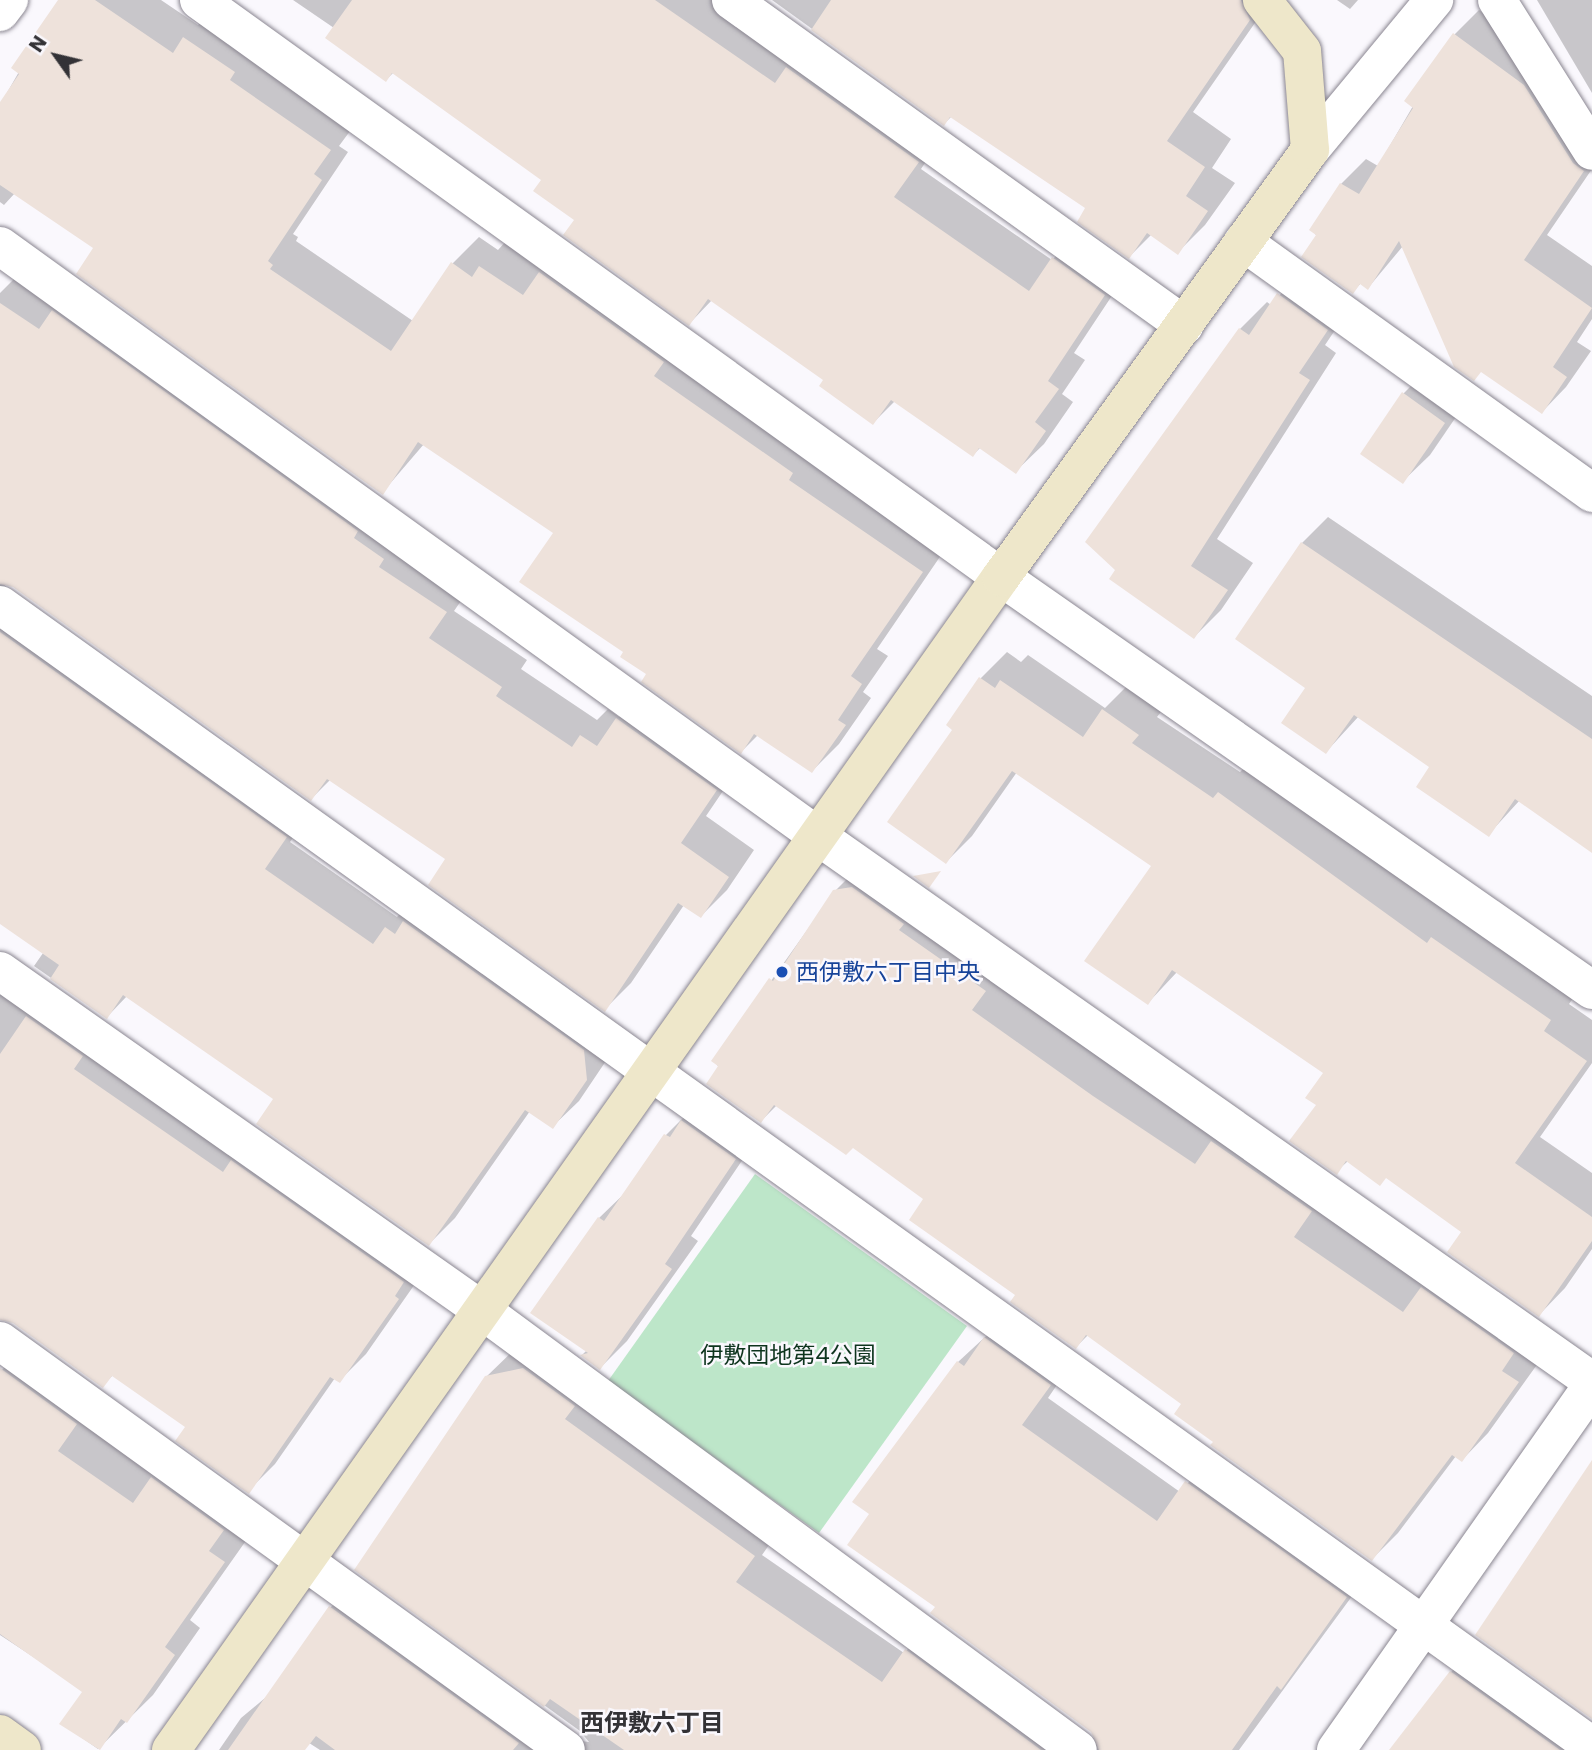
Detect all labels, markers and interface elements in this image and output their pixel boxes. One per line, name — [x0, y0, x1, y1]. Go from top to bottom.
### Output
north arrow — [21, 21, 91, 91]
text: N — [23, 31, 53, 57]
place label: 西伊敷六丁目中央 — [796, 958, 980, 986]
marker: 西伊敷六丁目中央 — [774, 964, 790, 980]
park label: 伊敷団地第4公園 — [700, 1341, 876, 1369]
district label: 西伊敷六丁目 — [580, 1709, 724, 1737]

